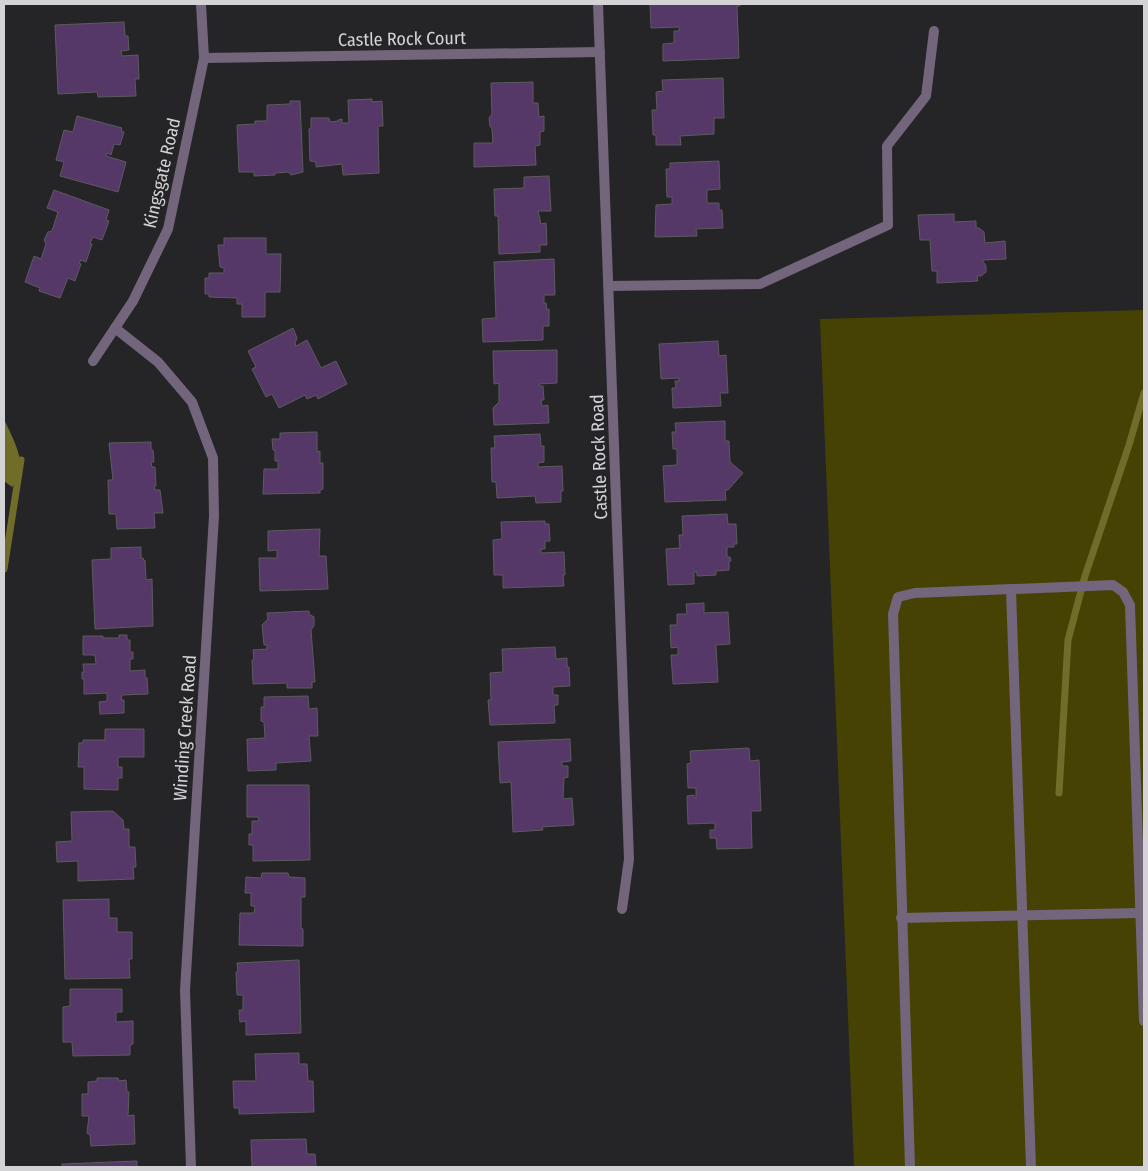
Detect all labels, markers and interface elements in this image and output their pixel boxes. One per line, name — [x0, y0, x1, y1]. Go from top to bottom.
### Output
street label: Castle Rock Court — [338, 27, 466, 51]
street label: Kingsgate Road — [139, 116, 185, 230]
street label: Castle Rock Road — [586, 394, 612, 520]
street label: Winding Creek Road — [169, 654, 201, 802]

